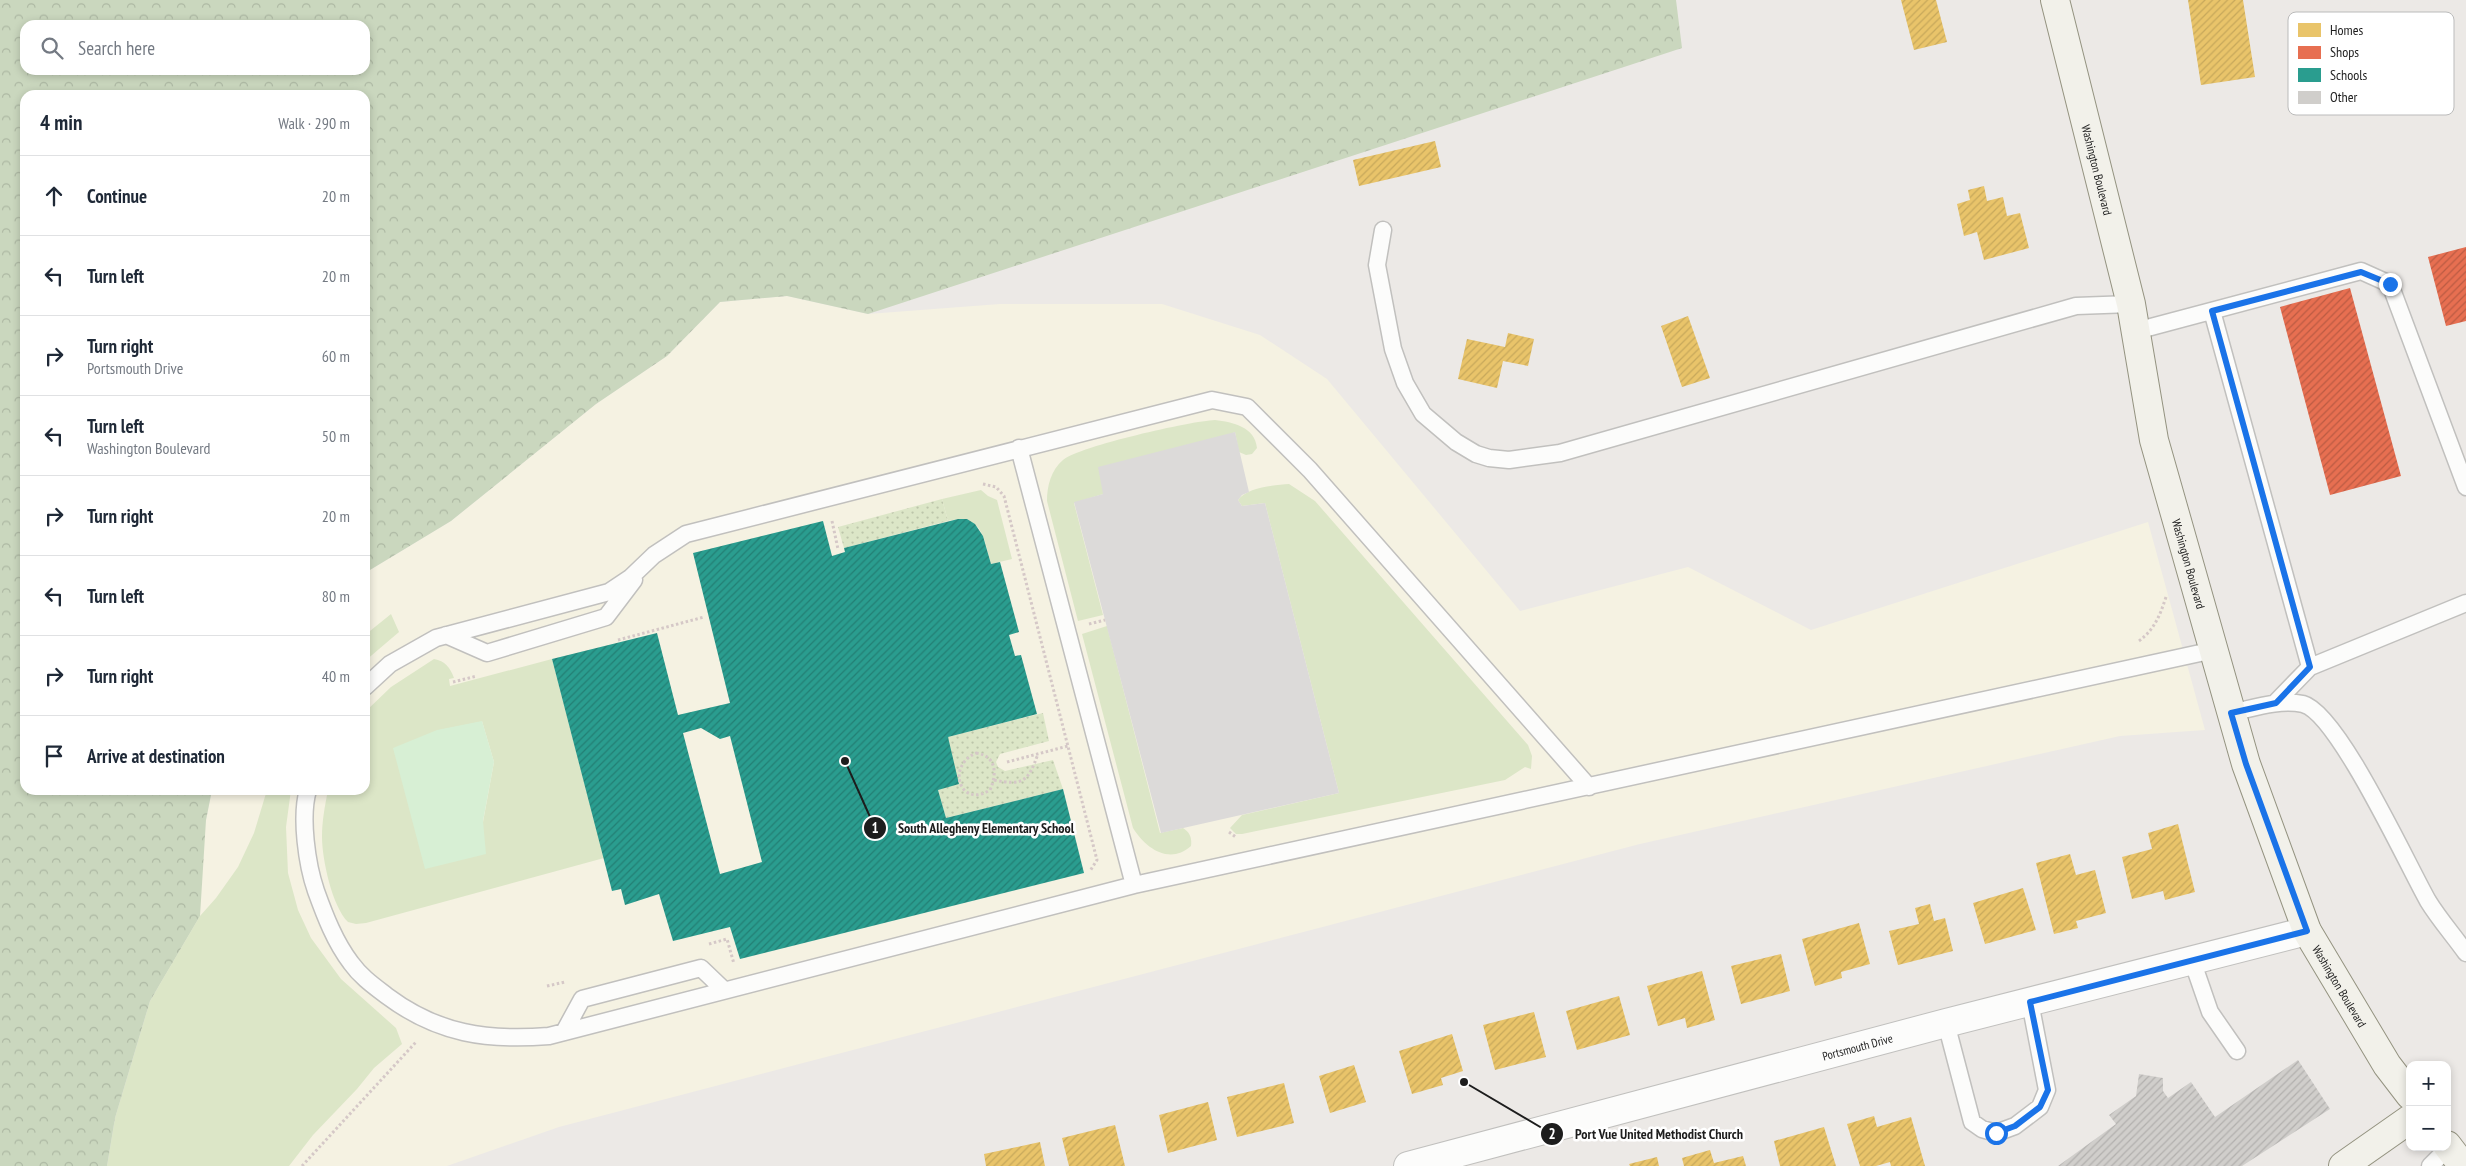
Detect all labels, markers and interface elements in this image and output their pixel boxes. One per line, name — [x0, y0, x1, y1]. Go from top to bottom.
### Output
legend — [2288, 12, 2454, 115]
search box — [20, 20, 370, 75]
text: Homes — [2330, 21, 2363, 39]
icon: search — [38, 34, 66, 62]
text: Search here — [78, 36, 155, 60]
text: Shops — [2330, 43, 2359, 61]
text: Schools — [2330, 66, 2367, 84]
text: Other — [2330, 88, 2357, 106]
text: 4 min — [40, 109, 82, 136]
text: Walk · 290 m — [278, 113, 350, 133]
street label: Washington Boulevard — [2079, 123, 2116, 217]
icon: ahead — [40, 182, 68, 210]
text: Continue — [87, 184, 147, 208]
text: 20 m — [322, 186, 350, 206]
icon: left — [40, 262, 68, 290]
text: Turn left — [87, 264, 144, 288]
text: 20 m — [322, 266, 350, 286]
route end — [2379, 273, 2402, 296]
text: Turn right — [87, 334, 153, 358]
icon: right — [40, 342, 68, 370]
text: 60 m — [322, 346, 350, 366]
text: Portsmouth Drive — [87, 358, 183, 378]
text: Turn left — [87, 414, 144, 438]
icon: left — [40, 422, 68, 450]
text: 50 m — [322, 426, 350, 446]
text: Washington Boulevard — [87, 438, 210, 458]
icon: right — [40, 502, 68, 530]
text: Turn right — [87, 504, 153, 528]
text: 20 m — [322, 506, 350, 526]
street label: Washington Boulevard — [2169, 517, 2209, 610]
icon: left — [40, 582, 68, 610]
text: Turn left — [87, 584, 144, 608]
text: 80 m — [322, 586, 350, 606]
icon: right — [40, 662, 68, 690]
text: Turn right — [87, 664, 153, 688]
text: 40 m — [322, 666, 350, 686]
icon: arrive — [40, 742, 68, 770]
text: Arrive at destination — [87, 744, 225, 768]
callout: South Allegheny Elementary School — [862, 813, 1085, 842]
text: 1 — [871, 818, 879, 837]
text: South Allegheny Elementary School — [898, 819, 1075, 837]
street label: Washington Boulevard — [2310, 942, 2370, 1030]
street label: Portsmouth Drive — [1820, 1030, 1894, 1063]
map controls — [2406, 1061, 2451, 1151]
button: + — [2406, 1061, 2451, 1106]
button: − — [2406, 1106, 2451, 1151]
callout: Port Vue United Methodist Church — [1539, 1119, 1753, 1148]
route start — [1985, 1122, 2008, 1145]
text: 2 — [1548, 1124, 1556, 1143]
text: Port Vue United Methodist Church — [1575, 1125, 1743, 1143]

